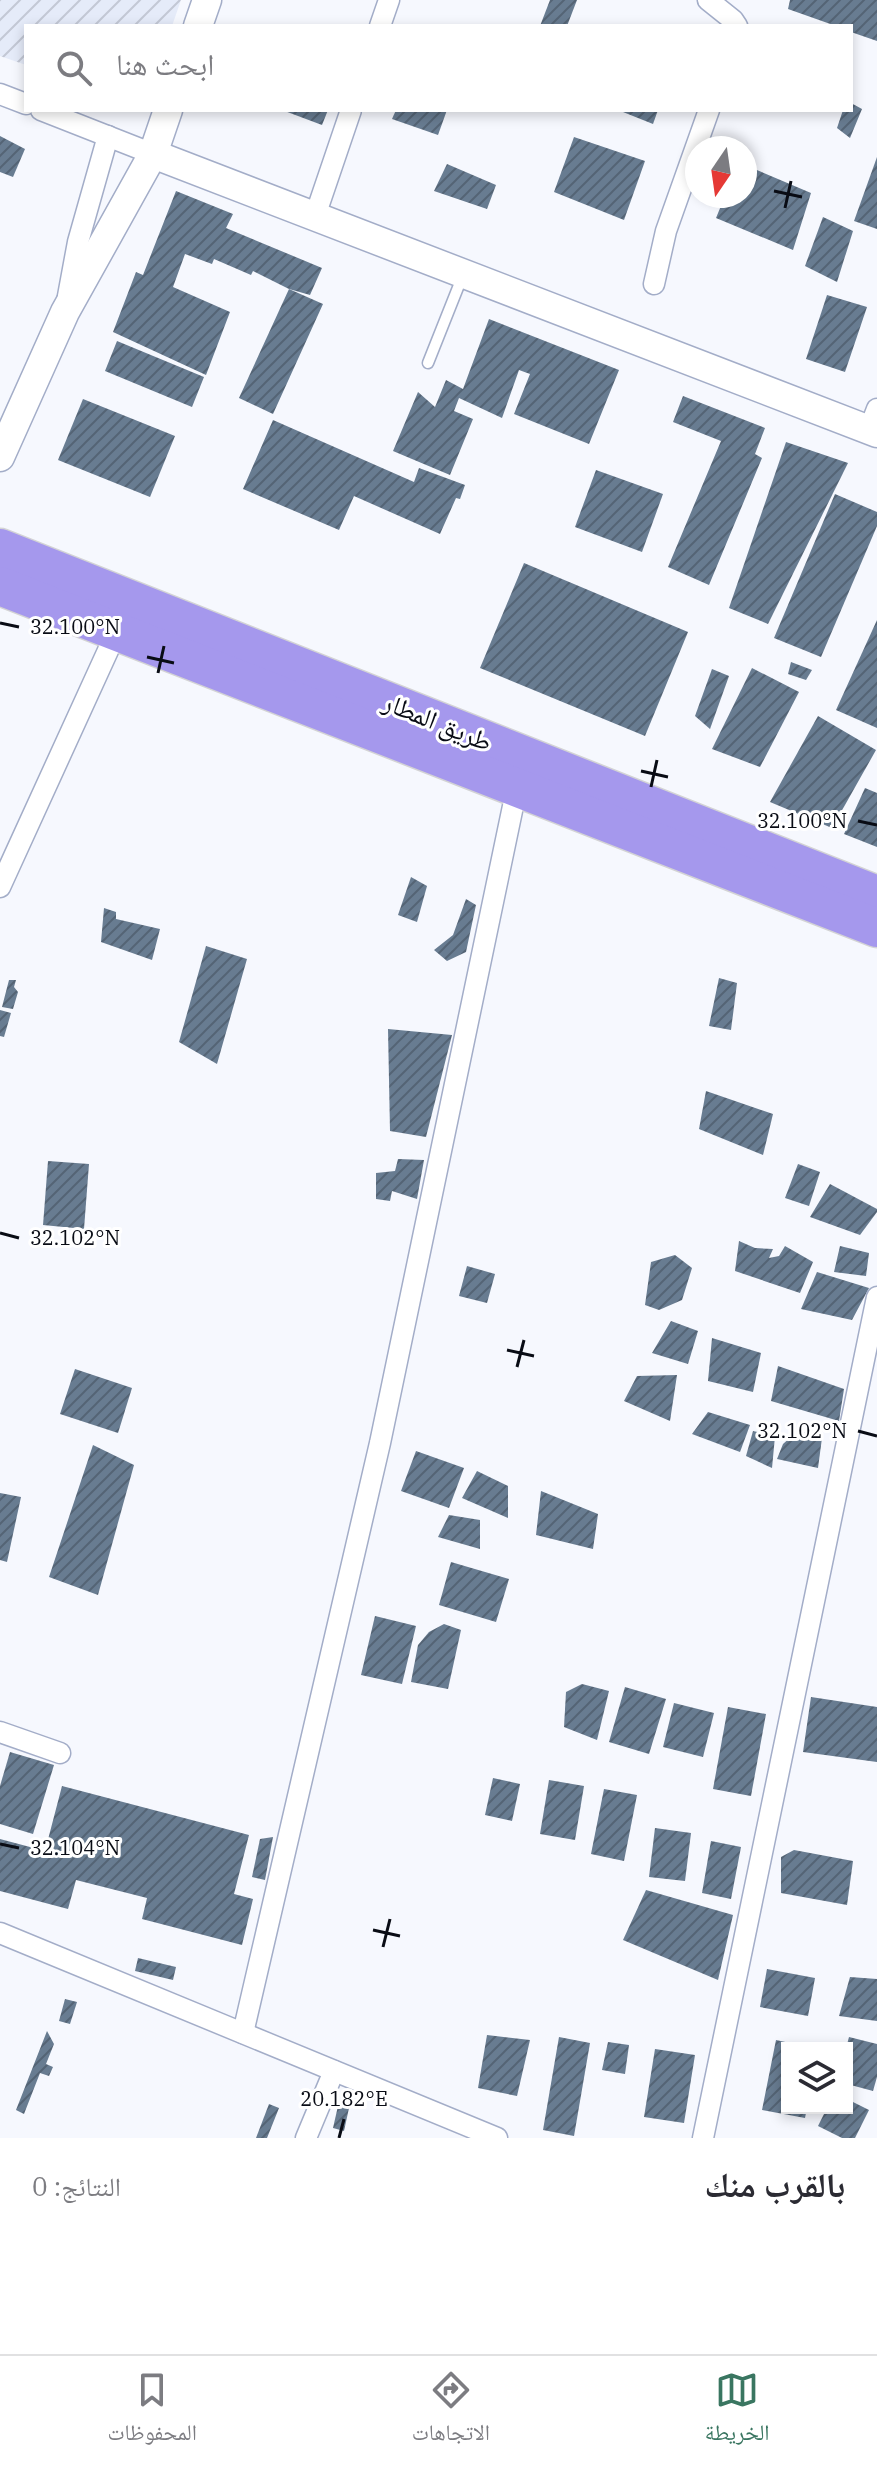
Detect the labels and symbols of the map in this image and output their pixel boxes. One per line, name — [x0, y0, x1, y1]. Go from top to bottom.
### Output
north arrow — [685, 136, 757, 208]
text: 32.100°N — [30, 613, 120, 640]
street label: طريق المطار — [378, 683, 498, 758]
text: 32.100°N — [757, 807, 847, 834]
text: 32.102°N — [30, 1224, 120, 1251]
text: 32.102°N — [757, 1417, 847, 1444]
text: 32.104°N — [30, 1834, 120, 1861]
text: 20.182°E — [300, 2085, 388, 2112]

